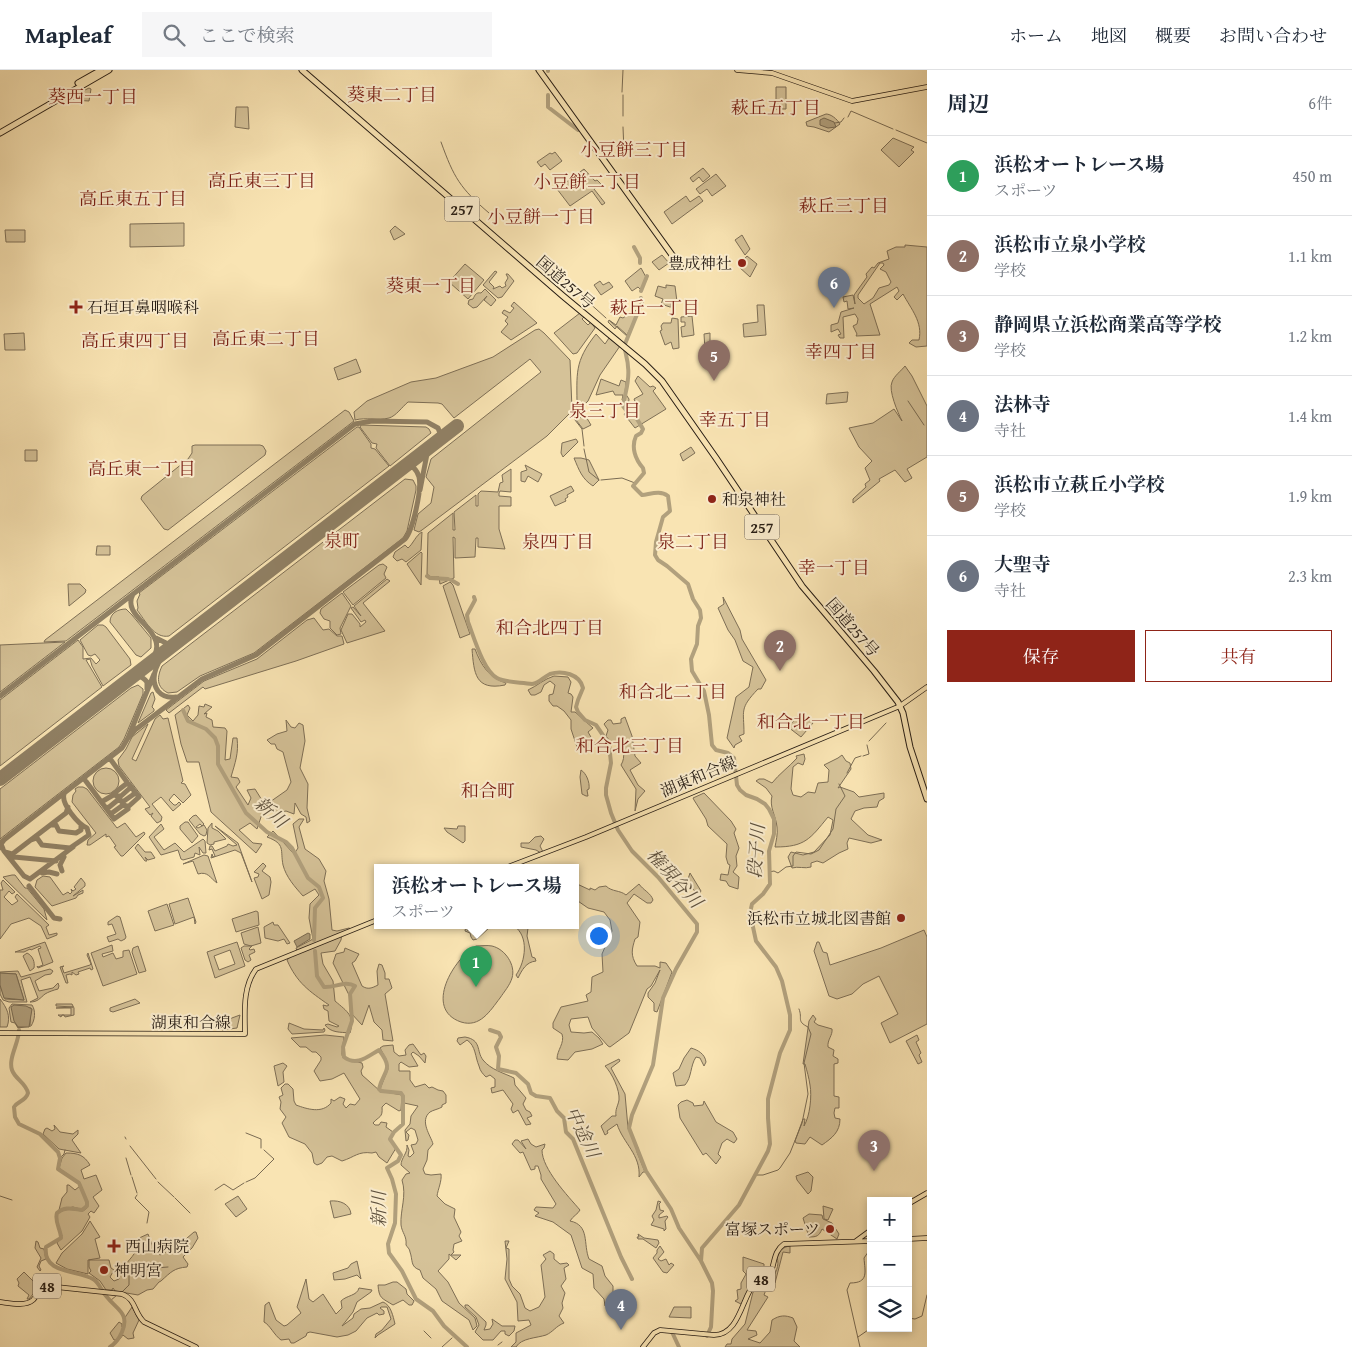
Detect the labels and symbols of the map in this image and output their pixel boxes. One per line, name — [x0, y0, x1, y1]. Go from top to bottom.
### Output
district label: 葵東二丁目 — [347, 81, 437, 108]
district label: 葵西一丁目 — [48, 83, 138, 110]
district label: 萩丘五丁目 — [731, 94, 821, 121]
district label: 小豆餅三丁目 — [580, 136, 688, 163]
district label: 高丘東三丁目 — [208, 167, 316, 194]
district label: 小豆餅二丁目 — [533, 168, 641, 195]
district label: 高丘東五丁目 — [79, 185, 187, 212]
district label: 萩丘三丁目 — [799, 192, 889, 219]
road number: 257 — [444, 196, 480, 222]
district label: 小豆餅一丁目 — [487, 203, 595, 230]
street label: 国道257号 — [531, 250, 601, 314]
place label: 豊成神社 — [668, 251, 732, 275]
marker: 豊成神社 — [736, 257, 748, 269]
pin: 6 — [818, 267, 850, 308]
district label: 葵東一丁目 — [386, 272, 476, 299]
district label: 萩丘一丁目 — [610, 294, 700, 321]
place label: 石垣耳鼻咽喉科 — [87, 295, 199, 319]
marker: 石垣耳鼻咽喉科 — [69, 300, 83, 314]
district label: 高丘東二丁目 — [212, 325, 320, 352]
district label: 高丘東四丁目 — [81, 327, 189, 354]
district label: 幸四丁目 — [805, 338, 877, 365]
pin: 5 — [698, 340, 730, 381]
district label: 泉三丁目 — [569, 397, 641, 424]
district label: 幸五丁目 — [699, 406, 771, 433]
district label: 高丘東一丁目 — [88, 455, 196, 482]
place label: 和泉神社 — [722, 487, 786, 511]
marker: 和泉神社 — [706, 493, 718, 505]
road number: 257 — [744, 514, 780, 540]
district label: 泉町 — [324, 527, 360, 554]
district label: 泉四丁目 — [522, 528, 594, 555]
district label: 泉二丁目 — [657, 528, 729, 555]
district label: 幸一丁目 — [798, 554, 870, 581]
street label: 国道257号 — [821, 592, 885, 662]
district label: 和合北四丁目 — [496, 614, 604, 641]
pin: 2 — [764, 630, 796, 671]
district label: 和合北二丁目 — [619, 678, 727, 705]
district label: 和合北一丁目 — [757, 708, 865, 735]
district label: 和合北三丁目 — [576, 732, 684, 759]
street label: 湖東和合線 — [656, 749, 740, 803]
district label: 和合町 — [461, 777, 515, 804]
water label: 新川 — [249, 790, 295, 835]
water label: 段子川 — [741, 821, 771, 879]
water label: 権現谷川 — [641, 842, 710, 915]
place label: 浜松市立城北図書館 — [747, 906, 891, 930]
marker: 浜松市立城北図書館 — [895, 912, 907, 924]
your location — [586, 923, 612, 949]
pin: 1 — [460, 946, 492, 987]
street label: 湖東和合線 — [151, 1010, 231, 1034]
water label: 中途川 — [559, 1102, 608, 1164]
pin: 3 — [858, 1130, 890, 1171]
water label: 新川 — [365, 1189, 392, 1227]
place label: 富塚スポーツ — [725, 1217, 820, 1241]
marker: 富塚スポーツ — [824, 1223, 836, 1235]
place label: 西山病院 — [125, 1234, 189, 1258]
marker: 西山病院 — [107, 1239, 121, 1253]
place label: 神明宮 — [114, 1258, 162, 1282]
marker: 神明宮 — [98, 1264, 110, 1276]
road number: 48 — [747, 1266, 775, 1292]
road number: 48 — [33, 1274, 61, 1298]
pin: 4 — [605, 1289, 637, 1330]

